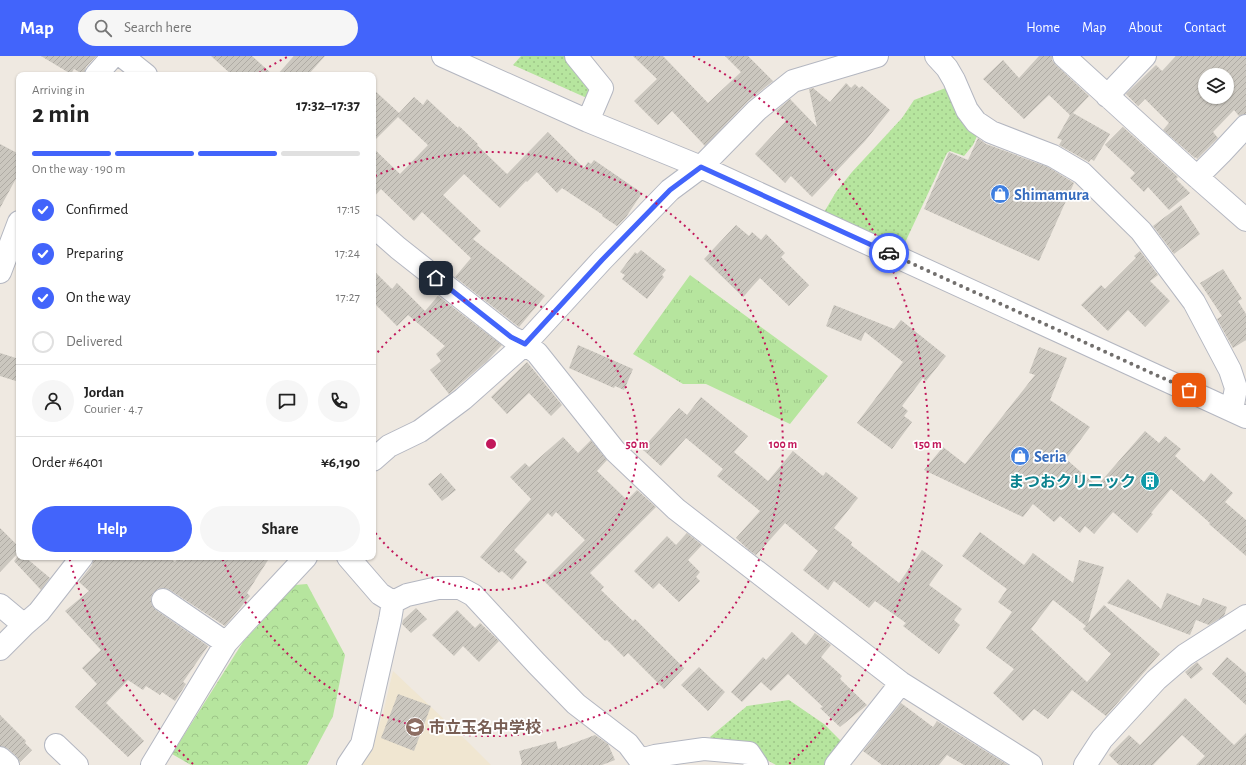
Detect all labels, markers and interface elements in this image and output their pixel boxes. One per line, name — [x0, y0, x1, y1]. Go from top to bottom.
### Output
search box — [78, 10, 358, 46]
icon: search — [92, 17, 114, 39]
text: Map — [20, 19, 54, 38]
text: Search here — [124, 20, 192, 35]
text: Home — [1026, 21, 1060, 35]
text: Map — [1082, 21, 1106, 35]
text: About — [1128, 21, 1162, 35]
text: Contact — [1184, 21, 1226, 35]
map controls — [1198, 68, 1234, 104]
button: layers — [1198, 68, 1234, 104]
text: Arriving in — [32, 84, 85, 97]
text: 17:32–17:37 — [296, 98, 360, 113]
text: 2 min — [32, 101, 90, 127]
text: On the way · 190 m — [32, 163, 125, 176]
shop icon: Shimamura — [989, 183, 1011, 205]
place label: Shimamura — [1014, 187, 1090, 203]
icon: check — [32, 199, 54, 221]
text: Confirmed — [66, 202, 128, 217]
text: 17:15 — [337, 203, 360, 216]
courier — [869, 233, 909, 273]
icon: car — [878, 242, 900, 264]
icon: check — [32, 243, 54, 265]
text: Preparing — [66, 246, 123, 261]
text: 17:24 — [335, 247, 360, 260]
pin — [419, 261, 453, 295]
icon: home — [425, 267, 447, 289]
icon: check — [32, 287, 54, 309]
text: On the way — [66, 290, 131, 305]
text: 17:27 — [336, 291, 360, 304]
text: Delivered — [66, 334, 123, 349]
pin — [1172, 373, 1206, 407]
icon: bag — [1178, 379, 1200, 401]
button: person — [32, 380, 74, 422]
button: chat — [266, 380, 308, 422]
button: phone — [318, 380, 360, 422]
text: Jordan — [84, 385, 124, 400]
text: Courier · 4.7 — [84, 403, 143, 416]
centre of rings — [484, 437, 498, 451]
text: 50 m — [626, 438, 649, 450]
text: 100 m — [769, 438, 797, 450]
text: 150 m — [914, 438, 942, 450]
shop icon: Seria — [1009, 445, 1031, 467]
place label: Seria — [1034, 449, 1067, 465]
text: Order #6401 — [32, 455, 103, 470]
text: ¥6,190 — [321, 455, 360, 470]
building icon: まつおクリニック — [1139, 470, 1161, 492]
place label: まつおクリニック — [1008, 473, 1136, 490]
button: Help — [32, 506, 192, 552]
button: Share — [200, 506, 360, 552]
school or university icon: 市立玉名中学校 — [404, 716, 426, 738]
place label: 市立玉名中学校 — [429, 719, 541, 736]

